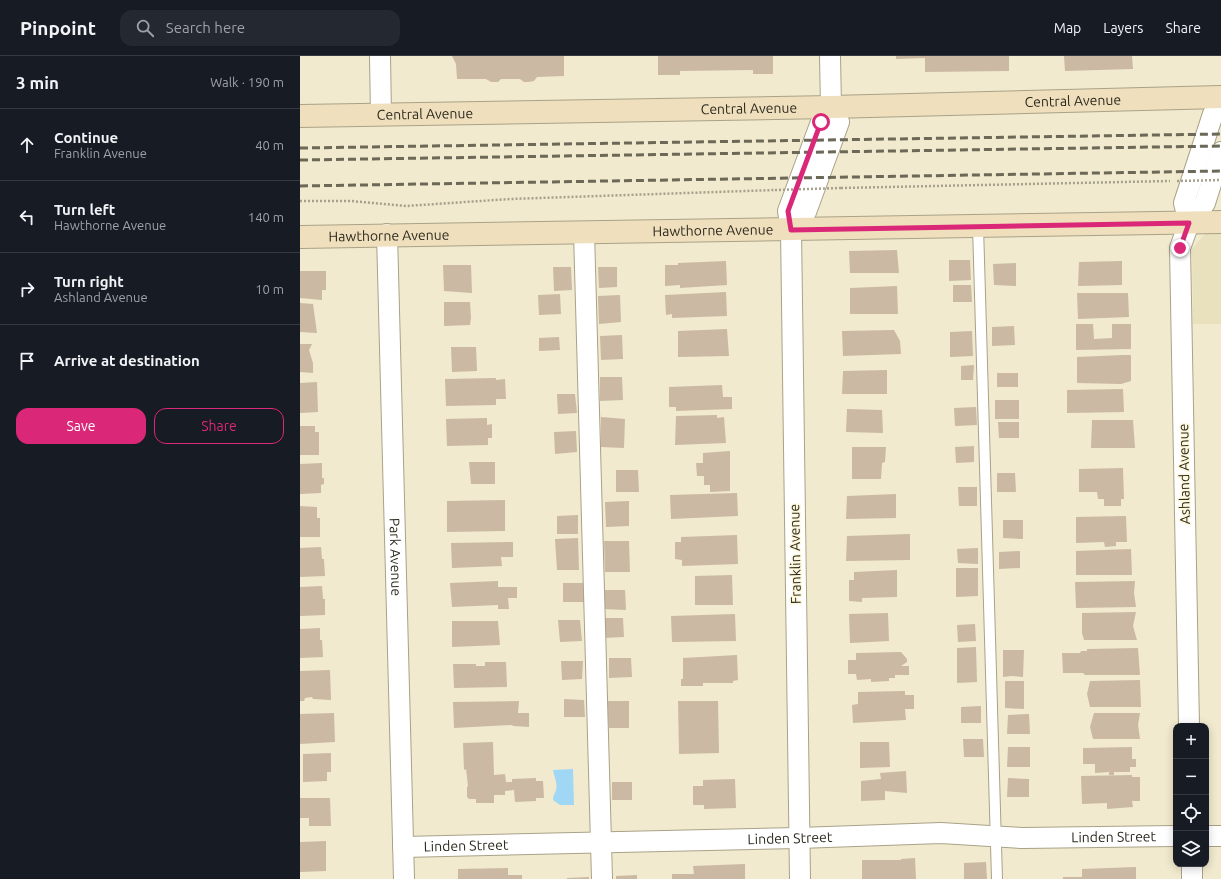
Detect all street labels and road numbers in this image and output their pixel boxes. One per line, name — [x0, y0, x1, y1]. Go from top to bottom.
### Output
street label: Central Avenue — [1024, 92, 1121, 110]
street label: Central Avenue — [701, 100, 797, 117]
street label: Central Avenue — [377, 105, 473, 123]
street label: Hawthorne Avenue — [652, 221, 774, 239]
street label: Hawthorne Avenue — [328, 227, 450, 245]
street label: Ashland Avenue — [1175, 423, 1193, 525]
street label: Franklin Avenue — [786, 504, 804, 604]
street label: Park Avenue — [386, 518, 405, 596]
street label: Linden Street — [1071, 828, 1157, 845]
street label: Linden Street — [747, 829, 833, 847]
street label: Linden Street — [423, 837, 509, 855]

